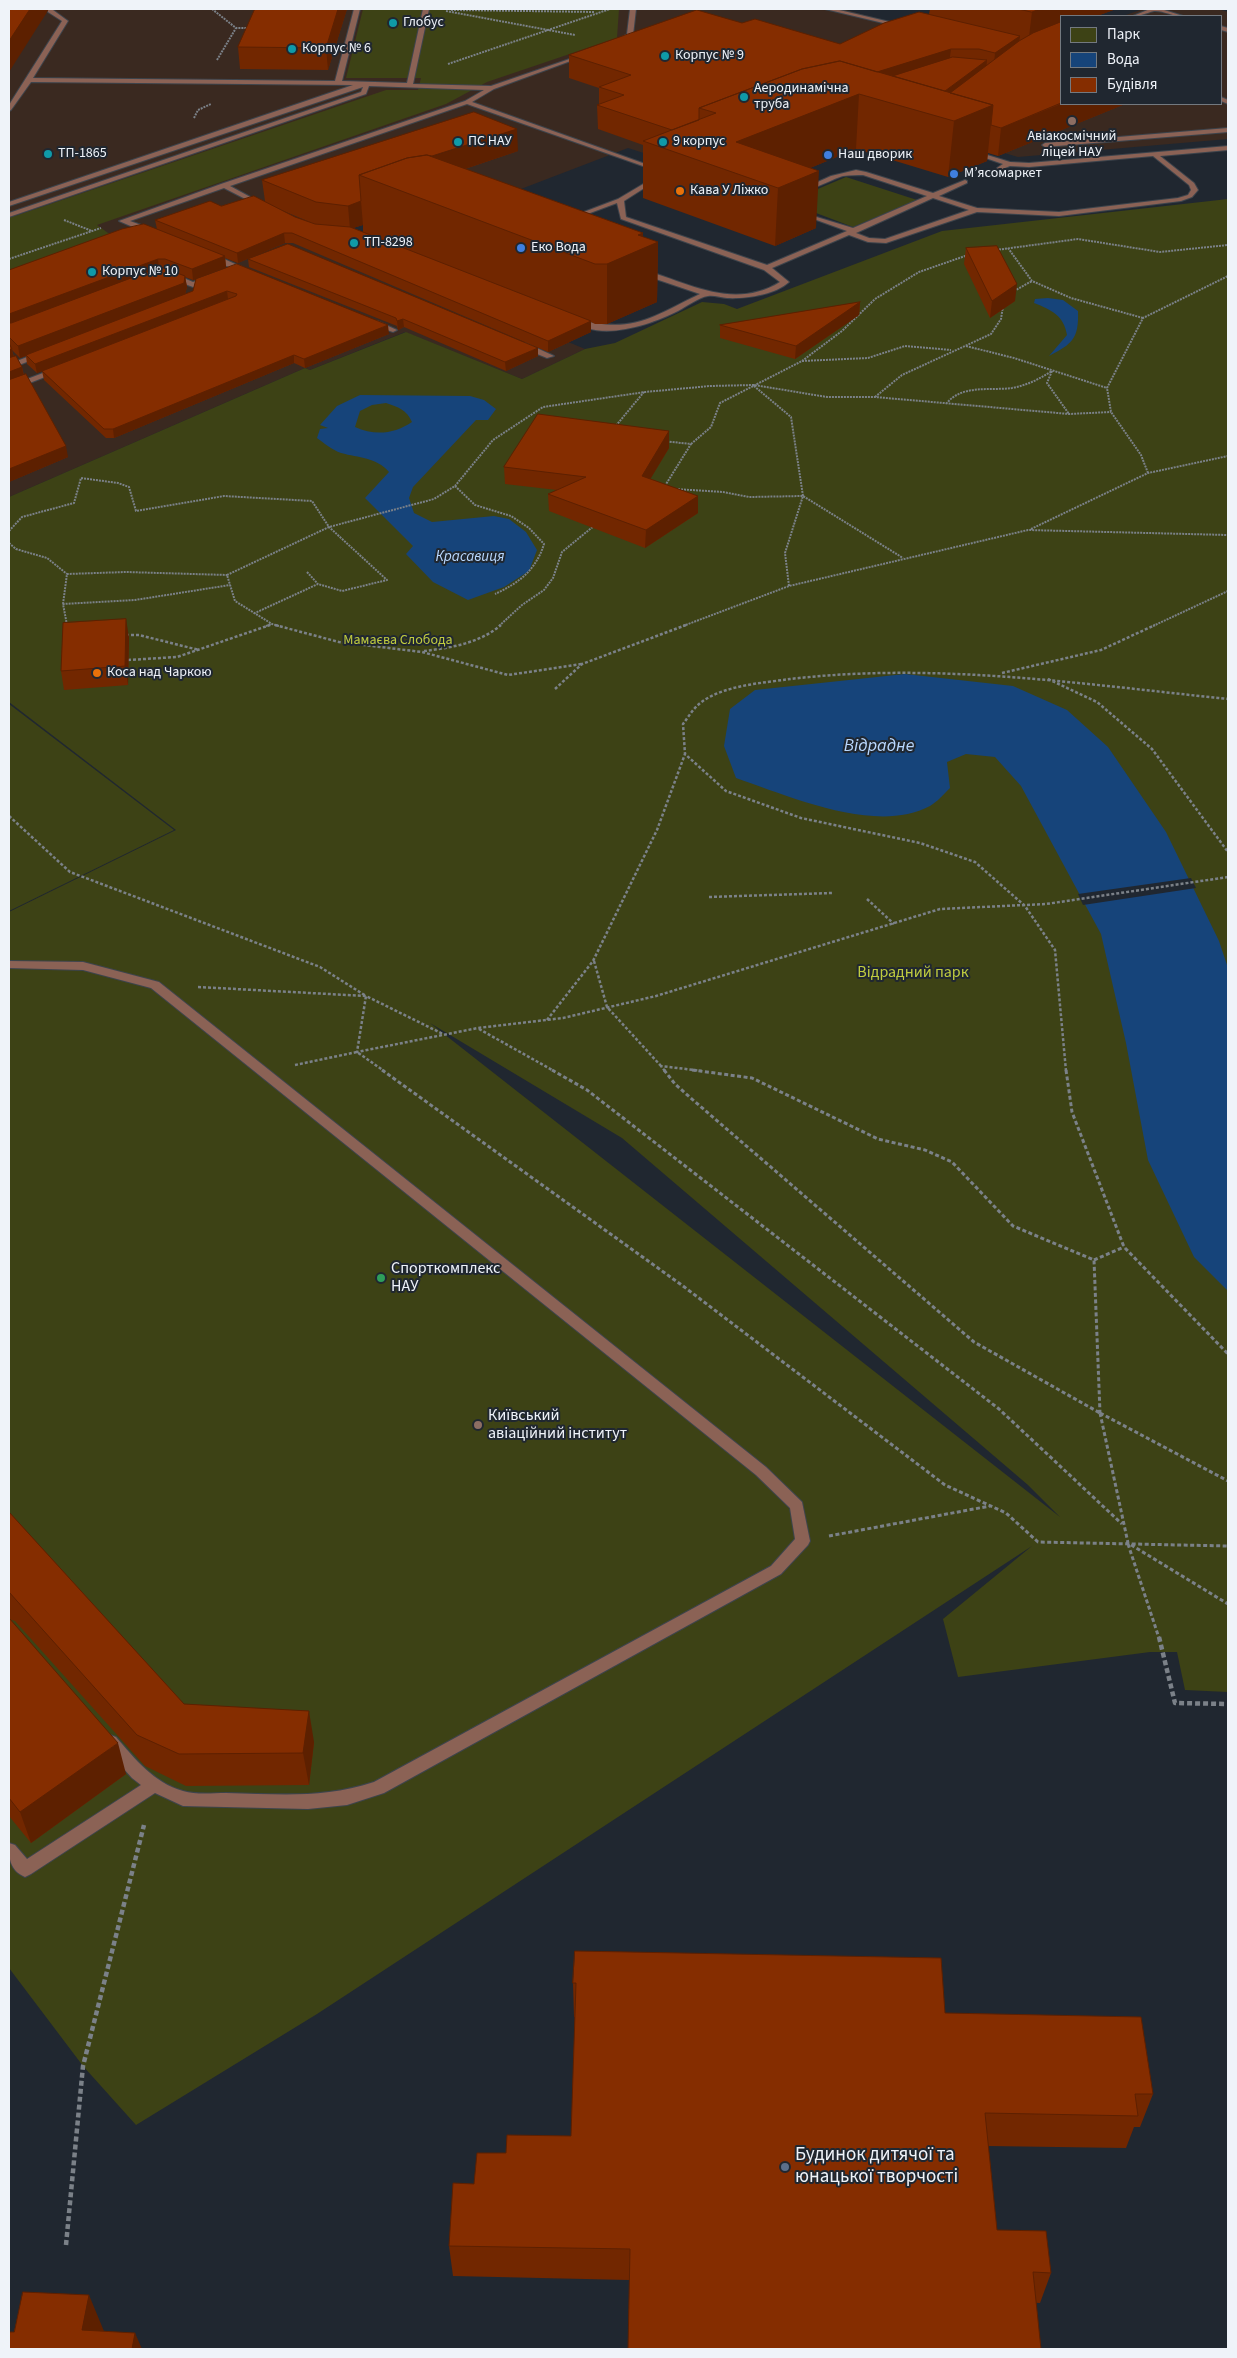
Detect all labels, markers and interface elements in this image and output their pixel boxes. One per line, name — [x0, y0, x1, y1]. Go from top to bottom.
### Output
place label: Глобус — [403, 15, 444, 31]
legend — [1060, 15, 1222, 105]
marker: Глобус — [387, 17, 399, 29]
text: Парк — [1107, 24, 1140, 45]
place label: Корпус № 6 — [302, 41, 371, 57]
marker: Корпус № 6 — [286, 43, 298, 55]
place label: Корпус № 9 — [675, 48, 744, 64]
text: Вода — [1107, 49, 1140, 70]
marker: Корпус № 9 — [659, 50, 671, 62]
text: Будівля — [1107, 74, 1157, 95]
place label: Аеродинамічна труба — [754, 81, 849, 114]
marker: Аеродинамічна труба — [738, 91, 750, 103]
marker: Авіакосмічний ліцей НАУ — [1066, 115, 1078, 127]
place label: Авіакосмічний ліцей НАУ — [1027, 129, 1117, 162]
place label: ПС НАУ — [468, 134, 512, 150]
place label: 9 корпус — [673, 134, 725, 150]
marker: ПС НАУ — [452, 136, 464, 148]
marker: 9 корпус — [657, 136, 669, 148]
place label: ТП-1865 — [58, 146, 107, 162]
place label: Наш дворик — [838, 147, 912, 163]
marker: ТП-1865 — [42, 148, 54, 160]
marker: Наш дворик — [822, 149, 834, 161]
place label: М’ясомаркет — [964, 166, 1042, 182]
marker: М’ясомаркет — [948, 168, 960, 180]
place label: Кава У Ліжко — [690, 183, 768, 199]
marker: Кава У Ліжко — [674, 185, 686, 197]
place label: ТП-8298 — [364, 235, 413, 251]
marker: ТП-8298 — [348, 237, 360, 249]
place label: Еко Вода — [531, 240, 586, 256]
marker: Еко Вода — [515, 242, 527, 254]
place label: Корпус № 10 — [102, 264, 178, 280]
marker: Корпус № 10 — [86, 266, 98, 278]
water label: Красавиця — [436, 549, 504, 567]
park label: Мамаєва Слобода — [343, 633, 453, 649]
place label: Коса над Чаркою — [107, 665, 212, 681]
marker: Коса над Чаркою — [91, 667, 103, 679]
water label: Відрадне — [844, 736, 914, 758]
park label: Відрадний парк — [857, 963, 969, 983]
place label: Спорткомплекс НАУ — [391, 1259, 500, 1297]
marker: Спорткомплекс НАУ — [375, 1272, 387, 1284]
place label: Київський авіаційний інститут — [488, 1406, 627, 1444]
marker: Київський авіаційний інститут — [472, 1419, 484, 1431]
place label: Будинок дитячої та юнацької творчості — [795, 2145, 958, 2189]
marker: Будинок дитячої та юнацької творчості — [779, 2161, 791, 2173]

